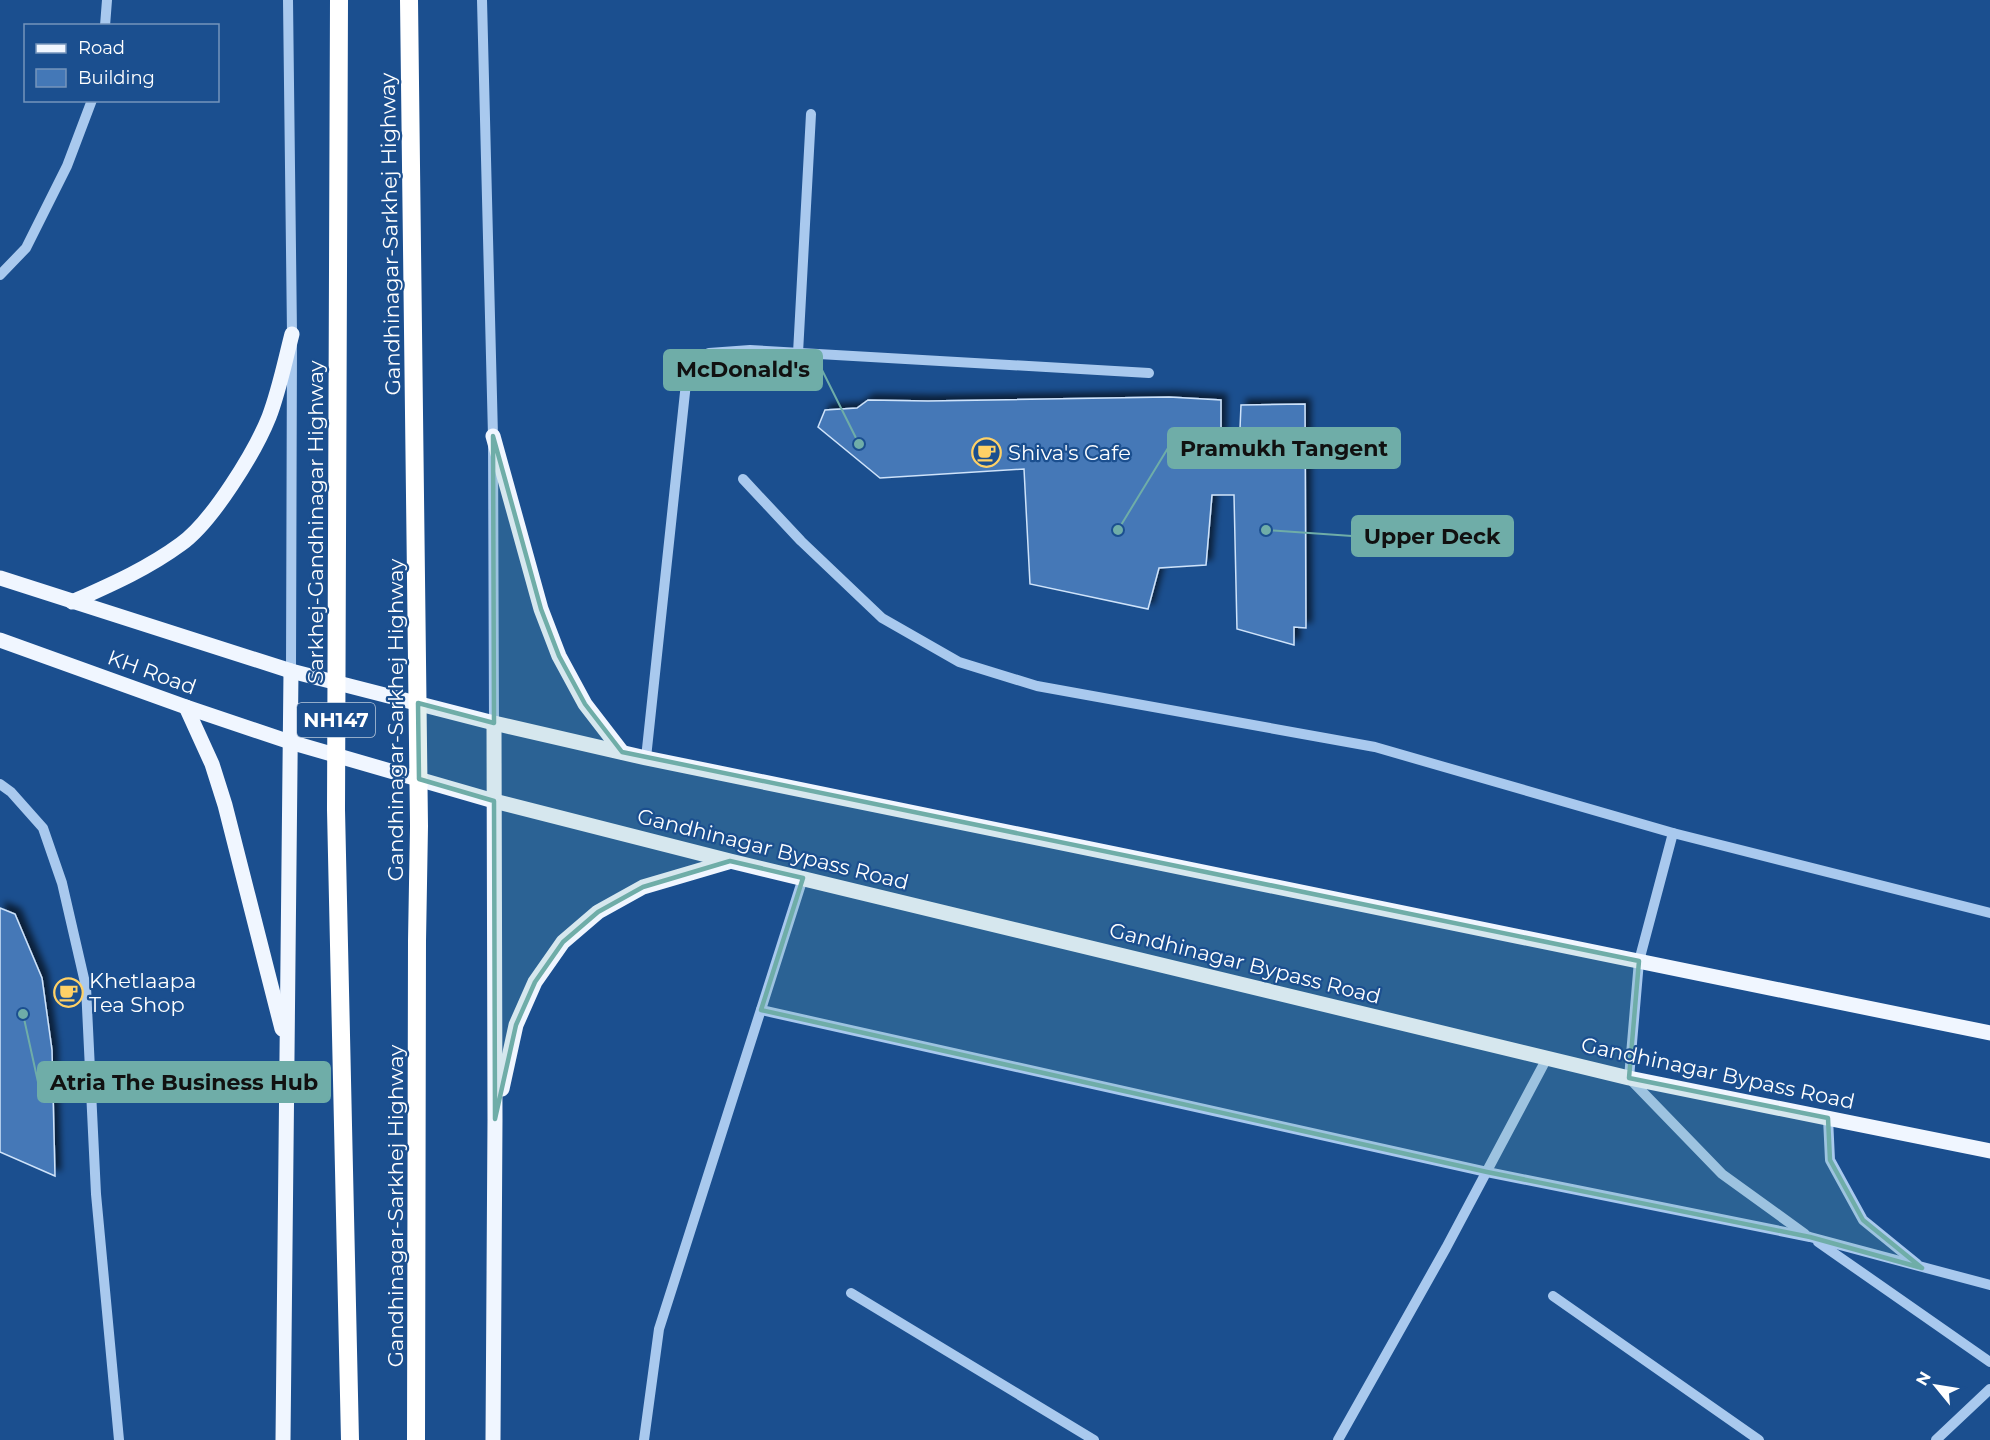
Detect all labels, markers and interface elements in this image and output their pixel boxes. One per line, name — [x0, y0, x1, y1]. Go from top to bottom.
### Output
legend — [24, 24, 219, 102]
text: Road — [78, 37, 125, 59]
text: Building — [78, 67, 155, 89]
street label: Gandhinagar-Sarkhej Highway — [375, 72, 405, 396]
callout: McDonald's — [664, 350, 822, 390]
text: McDonald's — [676, 356, 810, 383]
street label: Sarkhej-Gandhinagar Highway — [303, 360, 328, 684]
callout: Pramukh Tangent — [1168, 428, 1400, 468]
text: Pramukh Tangent — [1180, 435, 1388, 462]
cafe icon: Shiva's Cafe — [971, 436, 1003, 468]
place label: Shiva's Cafe — [1008, 440, 1131, 465]
callout: Upper Deck — [1352, 516, 1513, 556]
text: Upper Deck — [1364, 523, 1501, 550]
street label: Gandhinagar-Sarkhej Highway — [383, 558, 408, 881]
street label: KH Road — [104, 644, 200, 700]
road number: NH147 — [297, 703, 375, 737]
street label: Gandhinagar Bypass Road — [635, 803, 911, 895]
street label: Gandhinagar Bypass Road — [1107, 917, 1383, 1009]
place label: Khetlaapa Tea Shop — [89, 968, 196, 1017]
cafe icon: Khetlaapa Tea Shop — [52, 976, 84, 1008]
street label: Gandhinagar Bypass Road — [1579, 1032, 1857, 1114]
street label: Gandhinagar-Sarkhej Highway — [383, 1044, 408, 1367]
callout: Atria The Business Hub — [38, 1062, 330, 1102]
text: Atria The Business Hub — [49, 1069, 318, 1096]
north arrow — [1906, 1356, 1966, 1416]
text: N — [1912, 1368, 1935, 1389]

